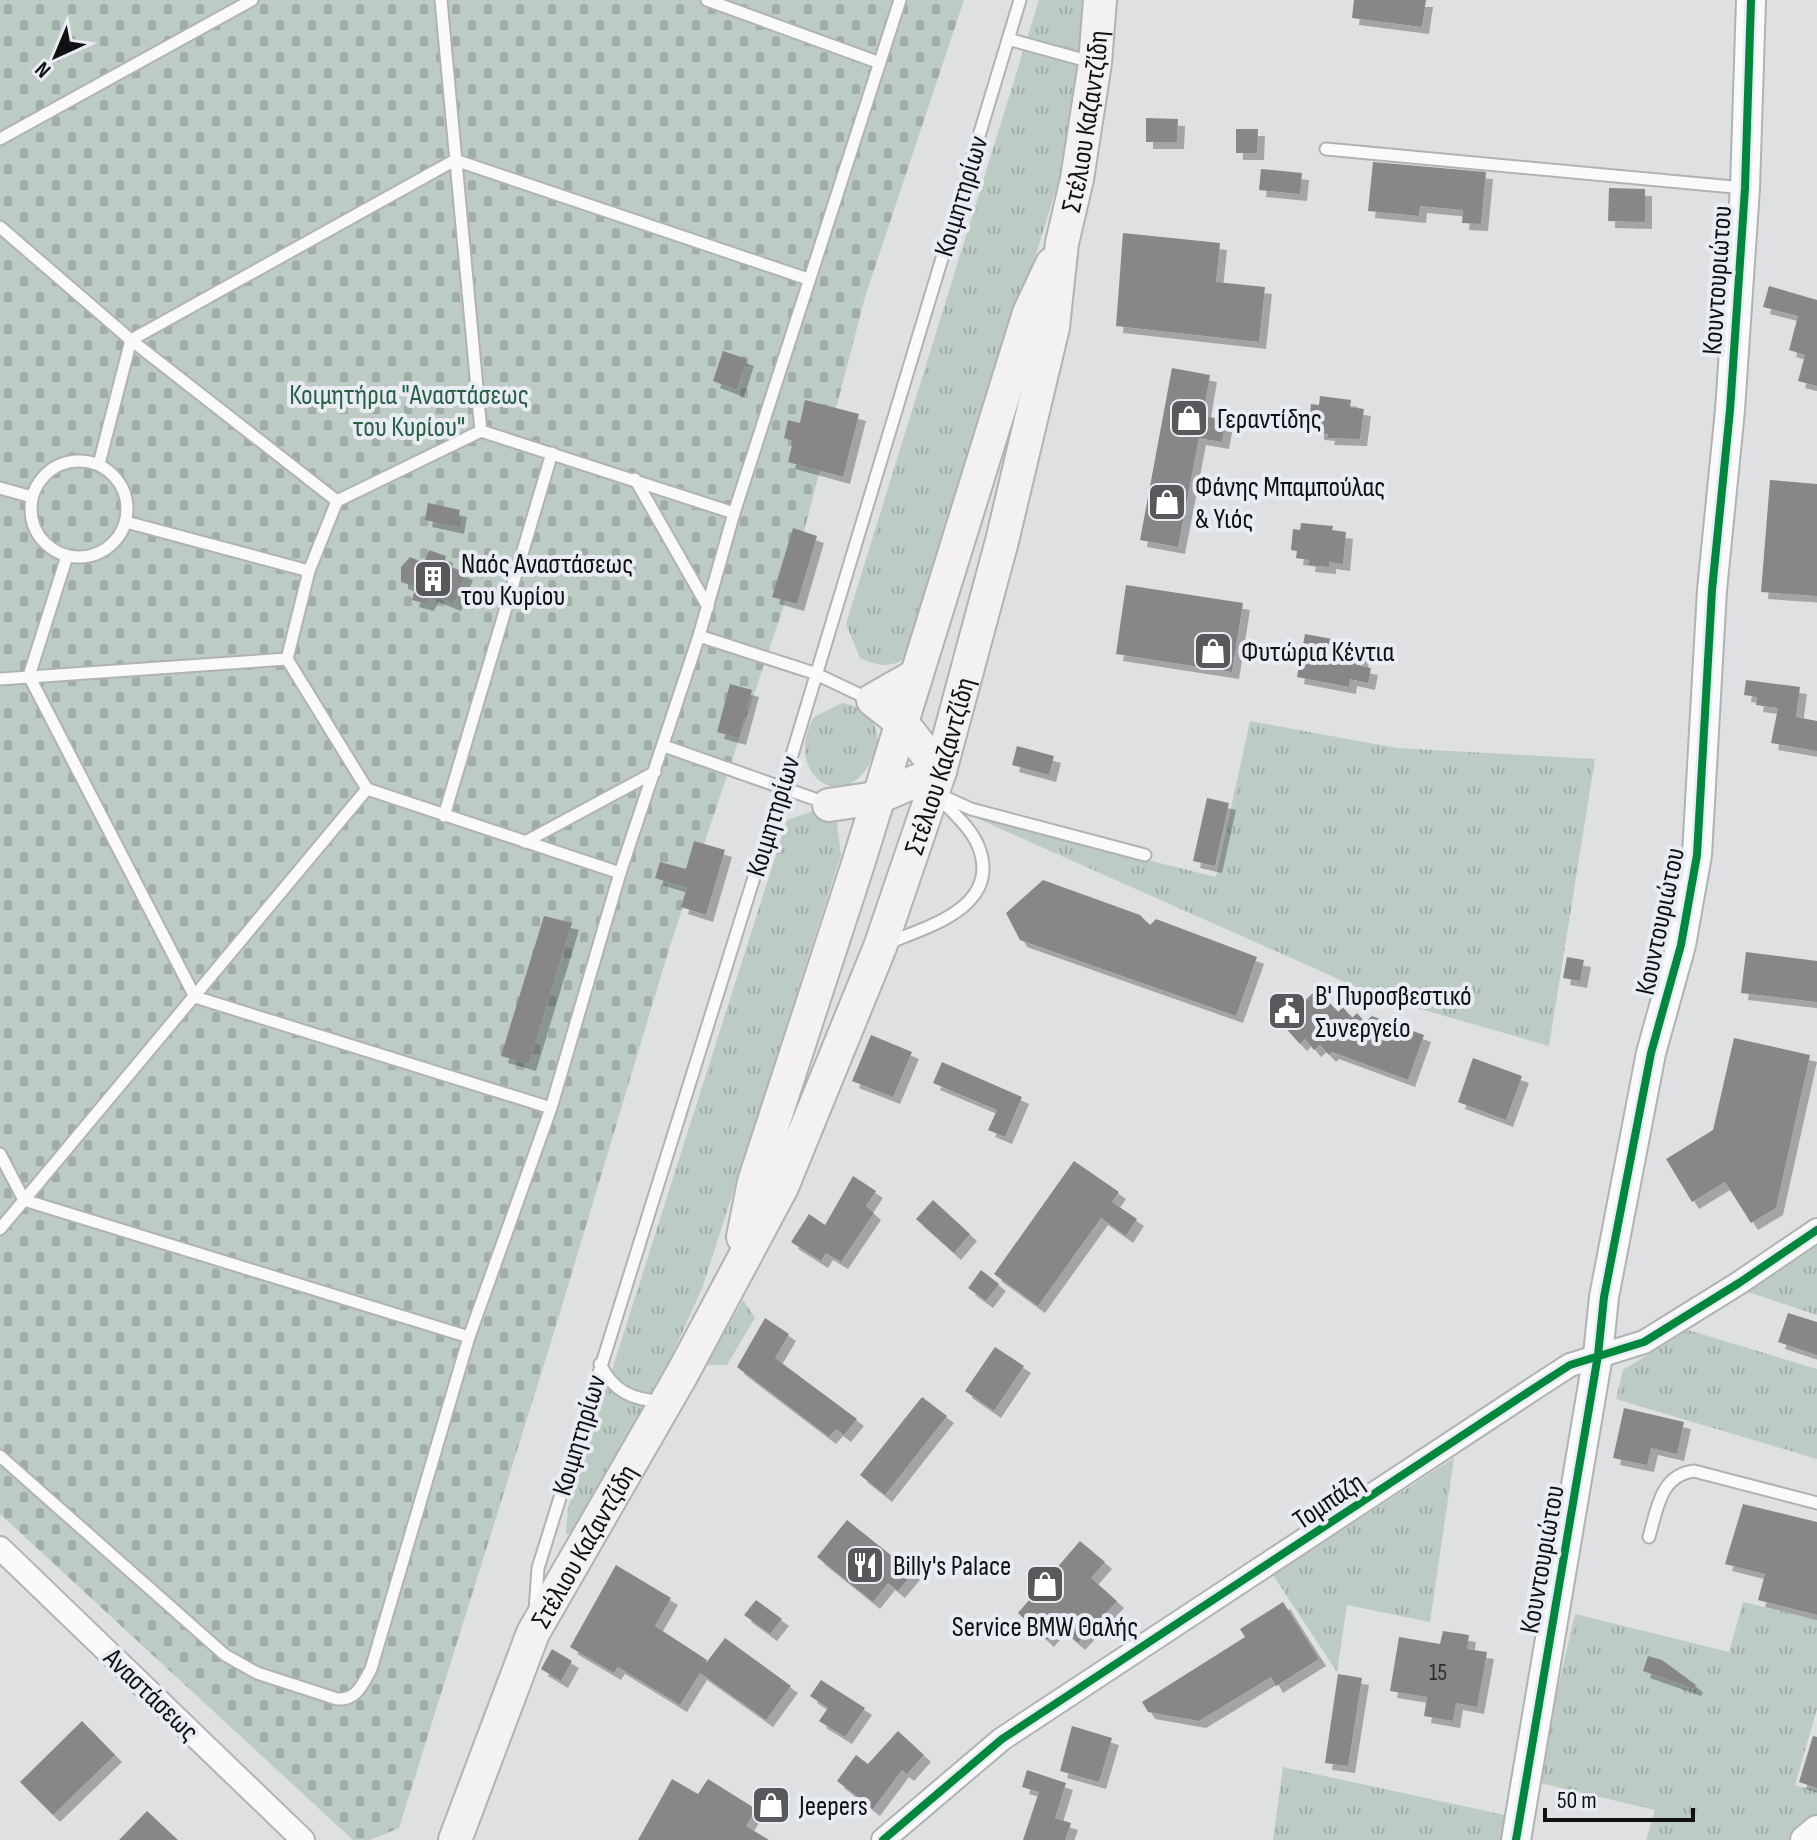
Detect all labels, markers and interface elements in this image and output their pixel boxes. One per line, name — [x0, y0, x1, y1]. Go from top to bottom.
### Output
north arrow — [16, 16, 96, 96]
street label: Στέλιου Καζαντζίδη — [1055, 29, 1116, 215]
text: N — [30, 56, 57, 83]
street label: Κοιμητηρίων — [928, 132, 995, 261]
street label: Κουντουριώτου — [1696, 204, 1739, 356]
park label: Κοιμητήρια "Αναστάσεως του Κυρίου" — [289, 379, 529, 444]
shop icon: Γεραντίδης — [1168, 397, 1210, 439]
place label: Γεραντίδης — [1217, 403, 1322, 436]
place label: Φάνης Μπαμπούλας & Υιός — [1195, 471, 1385, 536]
shop icon: Φάνης Μπαμπούλας & Υιός — [1146, 481, 1188, 523]
place label: Ναός Αναστάσεως του Κυρίου — [461, 548, 633, 613]
building icon: Ναός Αναστάσεως του Κυρίου — [412, 558, 454, 600]
shop icon: Φυτώρια Κέντια — [1192, 630, 1234, 672]
place label: Φυτώρια Κέντια — [1241, 636, 1395, 669]
street label: Στέλιου Καζαντζίδη — [898, 674, 982, 859]
street label: Κοιμητηρίων — [740, 752, 807, 881]
street label: Κουντουριώτου — [1629, 845, 1692, 998]
place label: Β' Πυροσβεστικό Συνεργείο — [1315, 980, 1472, 1045]
public building icon: Β' Πυροσβεστικό Συνεργείο — [1266, 990, 1308, 1032]
street label: Κοιμητηρίων — [546, 1371, 613, 1500]
street label: Στέλιου Καζαντζίδη — [525, 1459, 645, 1634]
street label: Τομπάζη — [1287, 1466, 1371, 1537]
street label: Κουντουριώτου — [1513, 1483, 1572, 1636]
restaurant icon: Billy's Palace — [844, 1544, 886, 1586]
place label: Billy's Palace — [893, 1550, 1011, 1583]
shop icon: Service BMW Θαλής — [1024, 1563, 1066, 1605]
place label: Service BMW Θαλής — [952, 1611, 1138, 1644]
street label: Αναστάσεως — [96, 1641, 205, 1748]
house number: 15 — [1429, 1658, 1447, 1687]
scale bar — [1545, 1772, 1693, 1822]
shop icon: Jeepers — [750, 1784, 792, 1826]
text: 50 m — [1557, 1786, 1597, 1815]
place label: Jeepers — [798, 1790, 868, 1823]

